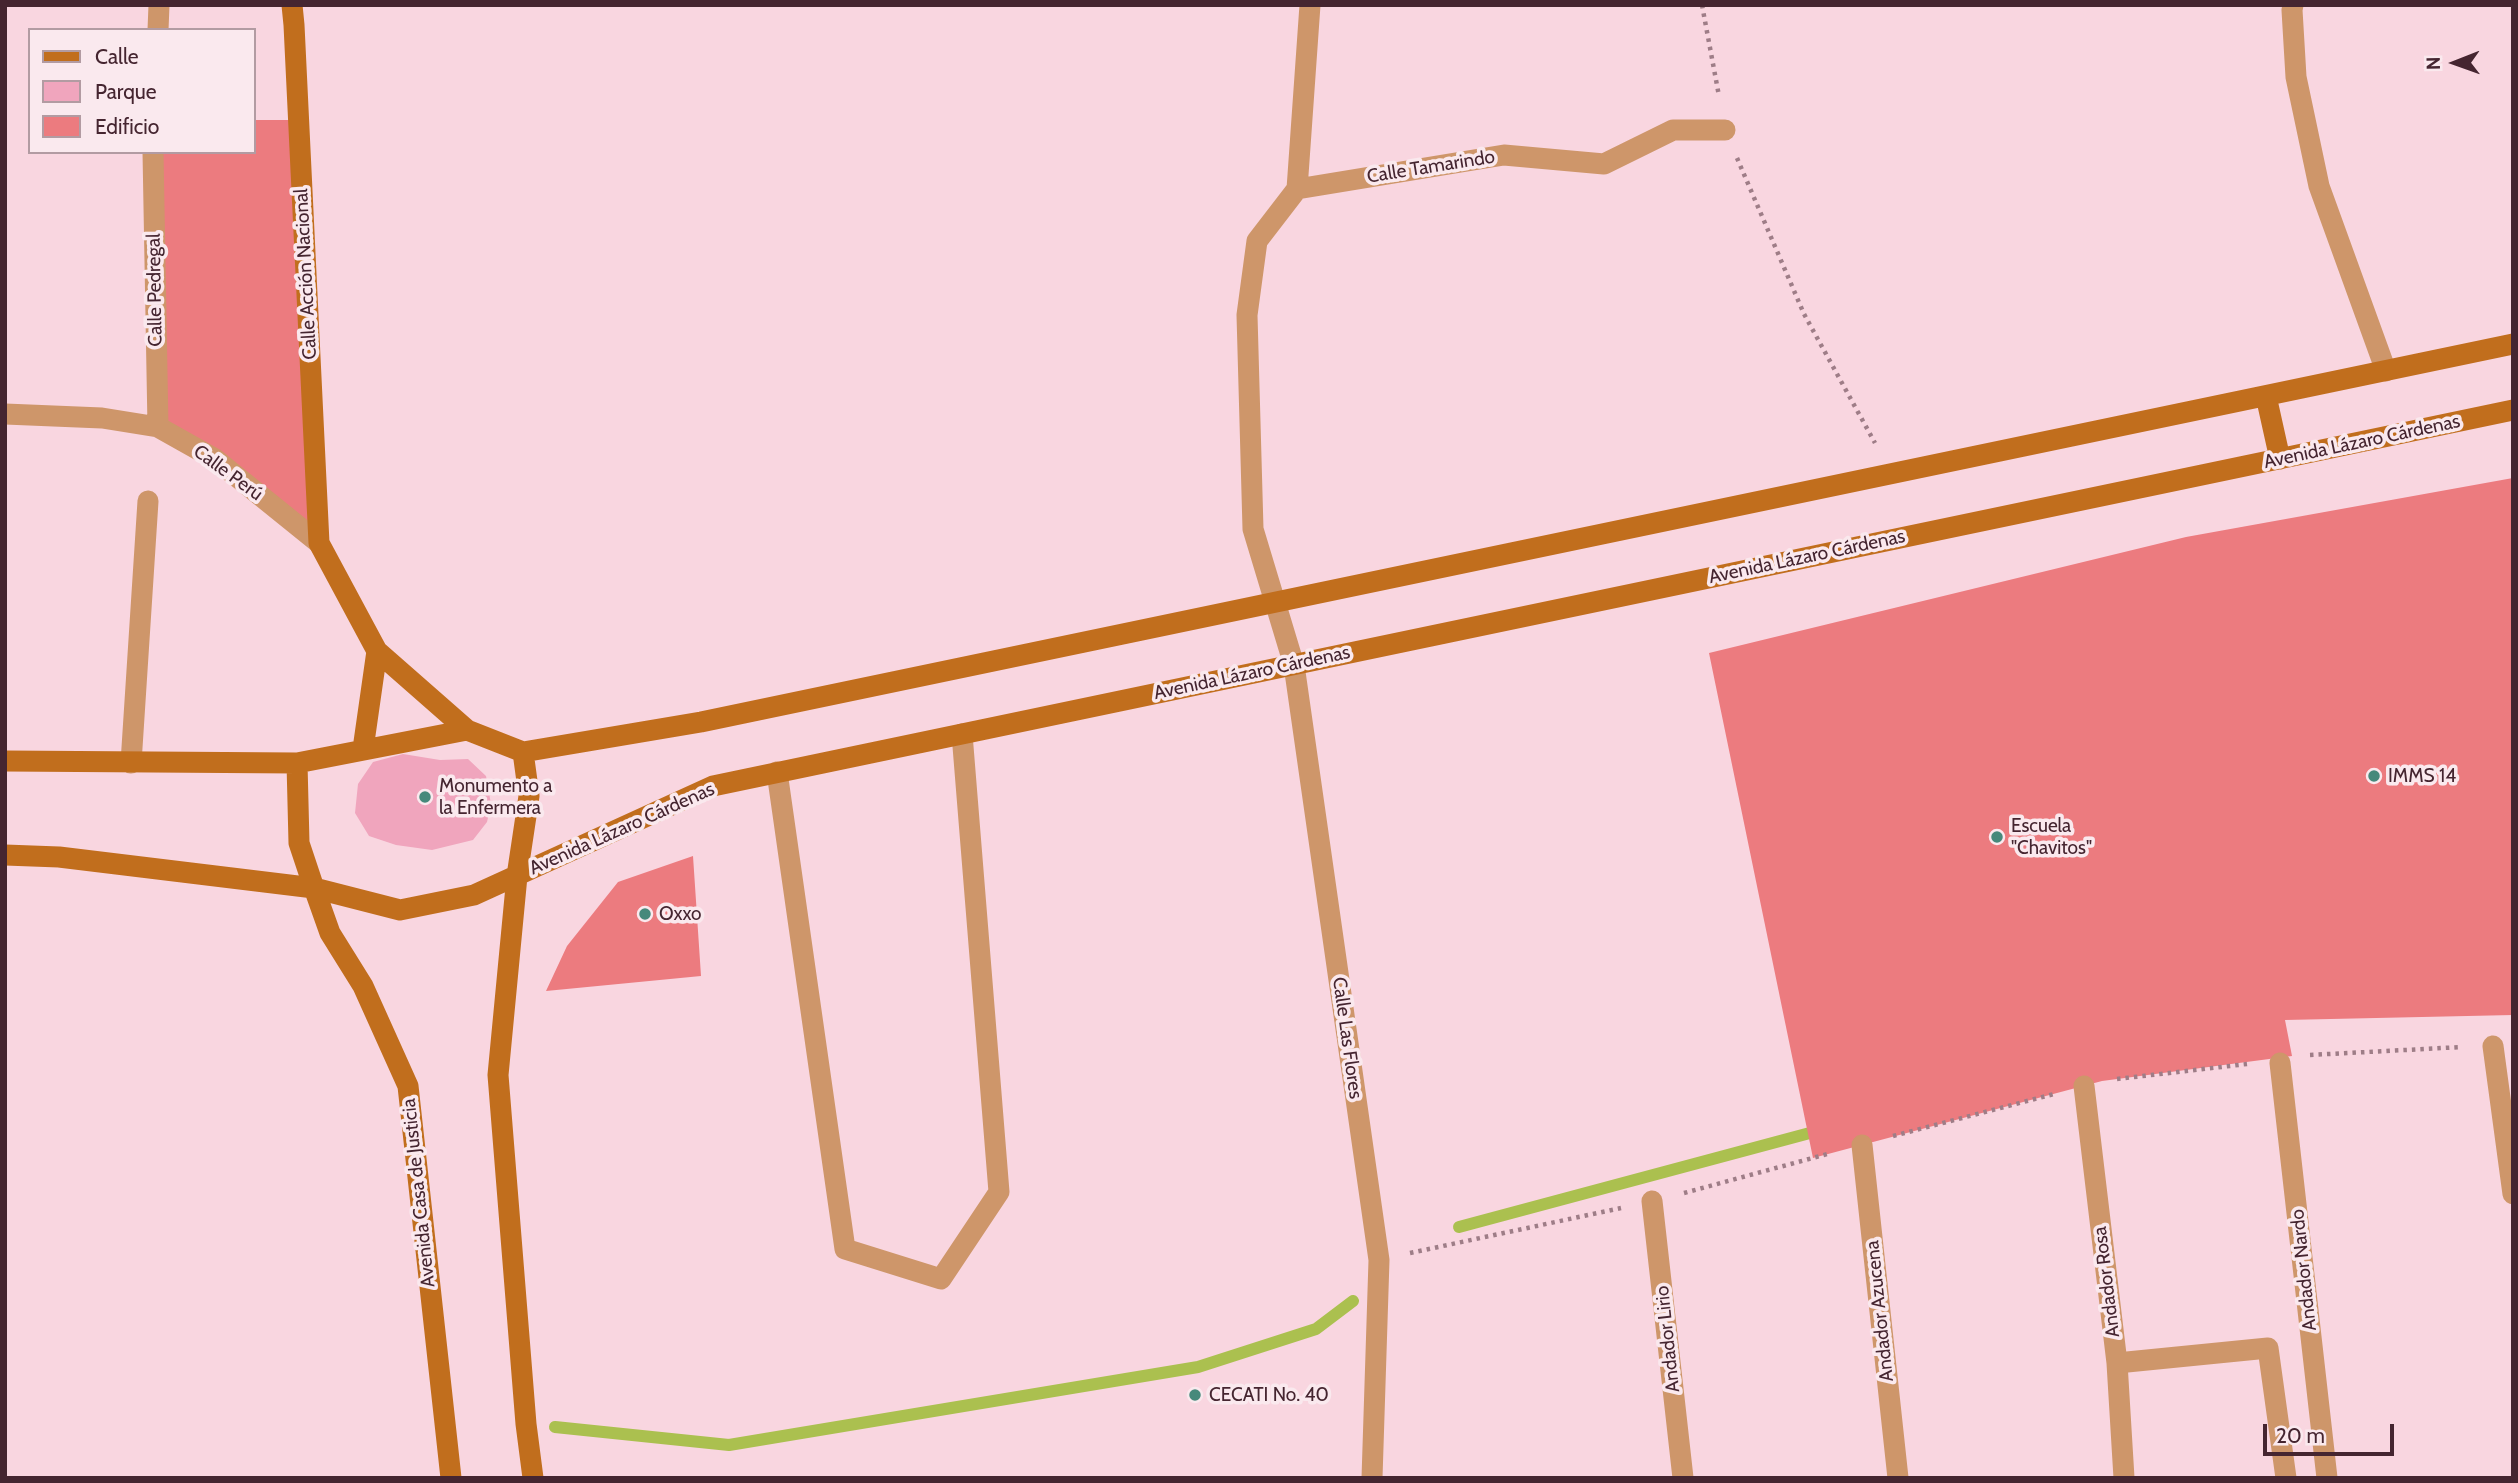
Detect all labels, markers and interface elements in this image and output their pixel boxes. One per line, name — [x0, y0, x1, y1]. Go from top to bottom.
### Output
legend — [28, 28, 256, 154]
north arrow — [2420, 28, 2490, 98]
text: Calle — [95, 44, 139, 69]
text: N — [2422, 56, 2445, 70]
text: Parque — [95, 79, 157, 104]
text: Edificio — [95, 114, 159, 139]
street label: Calle Tamarindo — [1365, 146, 1497, 188]
street label: Calle Acción Nacional — [290, 188, 322, 360]
street label: Calle Pedregal — [143, 233, 167, 347]
street label: Avenida Lázaro Cárdenas — [2262, 410, 2462, 474]
street label: Calle Perú — [189, 440, 267, 506]
street label: Avenida Lázaro Cárdenas — [1707, 525, 1907, 589]
street label: Avenida Lázaro Cárdenas — [1152, 641, 1352, 705]
place label: IMMS 14 — [2388, 765, 2456, 787]
marker: IMMS 14 — [2366, 768, 2382, 784]
place label: Monumento a la Enfermera — [439, 775, 552, 819]
street label: Avenida Lázaro Cárdenas — [526, 778, 718, 880]
marker: Monumento a la Enfermera — [417, 789, 433, 805]
place label: Escuela "Chavitos" — [2011, 815, 2092, 859]
marker: Escuela "Chavitos" — [1989, 829, 2005, 845]
place label: Oxxo — [659, 903, 702, 925]
marker: Oxxo — [637, 906, 653, 922]
street label: Calle Las Flores — [1327, 976, 1367, 1100]
street label: Avenida Casa de Justicia — [398, 1097, 440, 1289]
street label: Andador Nardo — [2286, 1208, 2322, 1332]
street label: Andador Rosa — [2089, 1225, 2125, 1339]
street label: Andador Azucena — [1861, 1239, 1899, 1383]
street label: Andador Lirio — [1651, 1284, 1685, 1394]
place label: CECATI No. 40 — [1209, 1384, 1329, 1406]
marker: CECATI No. 40 — [1187, 1387, 1203, 1403]
scale bar — [2266, 1410, 2397, 1454]
text: 20 m — [2276, 1423, 2325, 1448]

